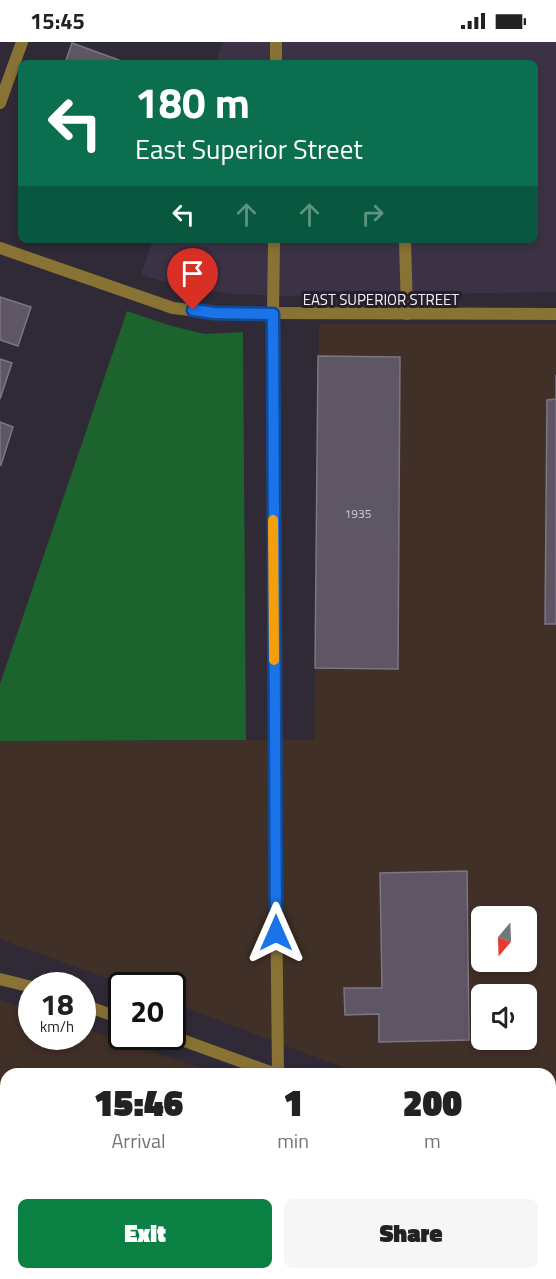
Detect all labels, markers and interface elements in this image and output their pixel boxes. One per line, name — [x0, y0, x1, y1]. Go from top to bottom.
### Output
text: 15:45 — [30, 4, 85, 38]
text: 180 m — [135, 70, 250, 134]
icon: left — [36, 84, 114, 162]
text: East Superior Street — [135, 128, 363, 169]
icon: left — [167, 198, 200, 231]
icon: ahead — [230, 198, 263, 231]
icon: ahead — [293, 198, 326, 231]
icon: right — [356, 198, 389, 231]
pin — [167, 248, 218, 310]
icon: arrive — [176, 257, 209, 290]
street label: EAST SUPERIOR STREET — [303, 288, 459, 311]
house number: 1935 — [345, 504, 372, 523]
position arrow — [244, 901, 308, 965]
north arrow — [471, 906, 537, 972]
map controls — [471, 906, 537, 1050]
speed limit sign: 20 — [108, 972, 186, 1050]
text: 18 — [40, 981, 74, 1027]
button: sound — [471, 984, 537, 1050]
text: km/h — [40, 1015, 74, 1038]
text: 15:46 — [94, 1075, 183, 1130]
text: 1 — [283, 1075, 303, 1130]
text: 200 — [403, 1075, 462, 1130]
text: Arrival — [111, 1125, 166, 1156]
text: min — [277, 1125, 309, 1156]
text: m — [424, 1125, 441, 1156]
button: Exit — [18, 1199, 272, 1268]
button: Share — [284, 1199, 538, 1268]

